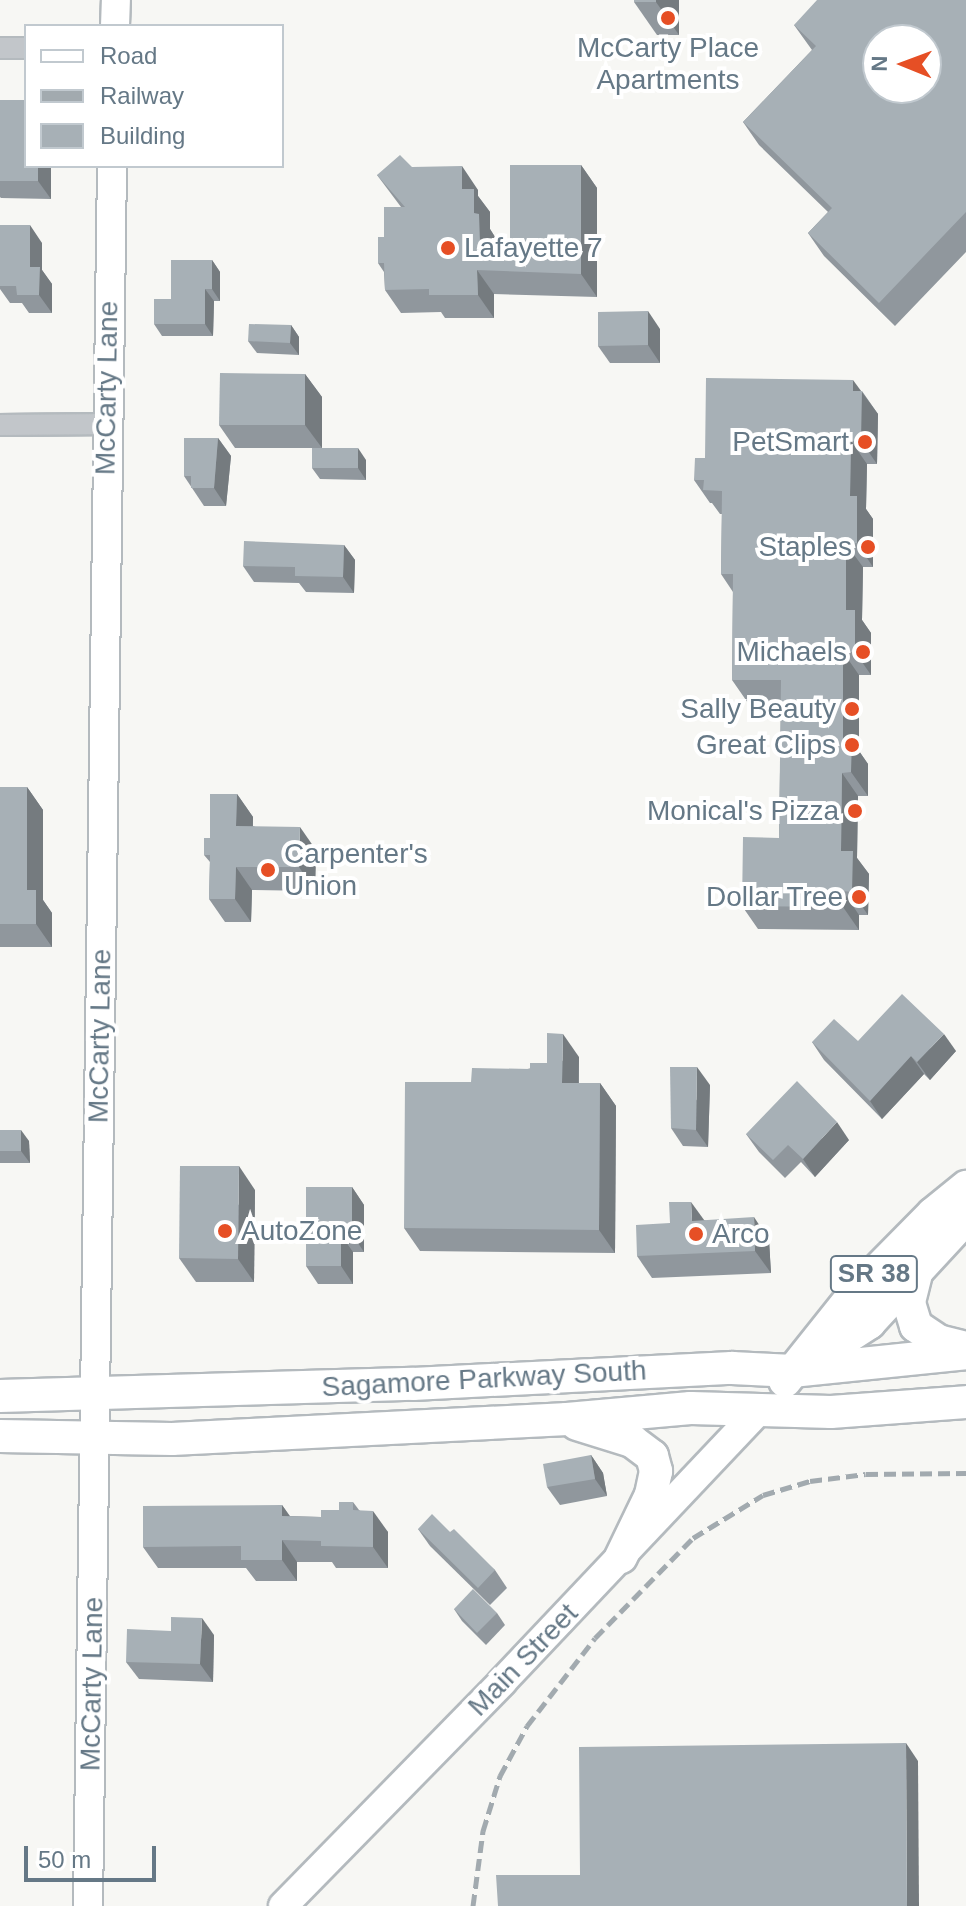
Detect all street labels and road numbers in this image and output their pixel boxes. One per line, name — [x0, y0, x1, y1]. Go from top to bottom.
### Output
street label: McCarty Lane — [89, 301, 125, 475]
street label: McCarty Lane — [82, 949, 118, 1123]
road number: SR 38 — [828, 1252, 920, 1296]
street label: Sagamore Parkway South — [321, 1354, 647, 1404]
street label: McCarty Lane — [74, 1597, 110, 1771]
street label: Main Street — [461, 1597, 585, 1723]

